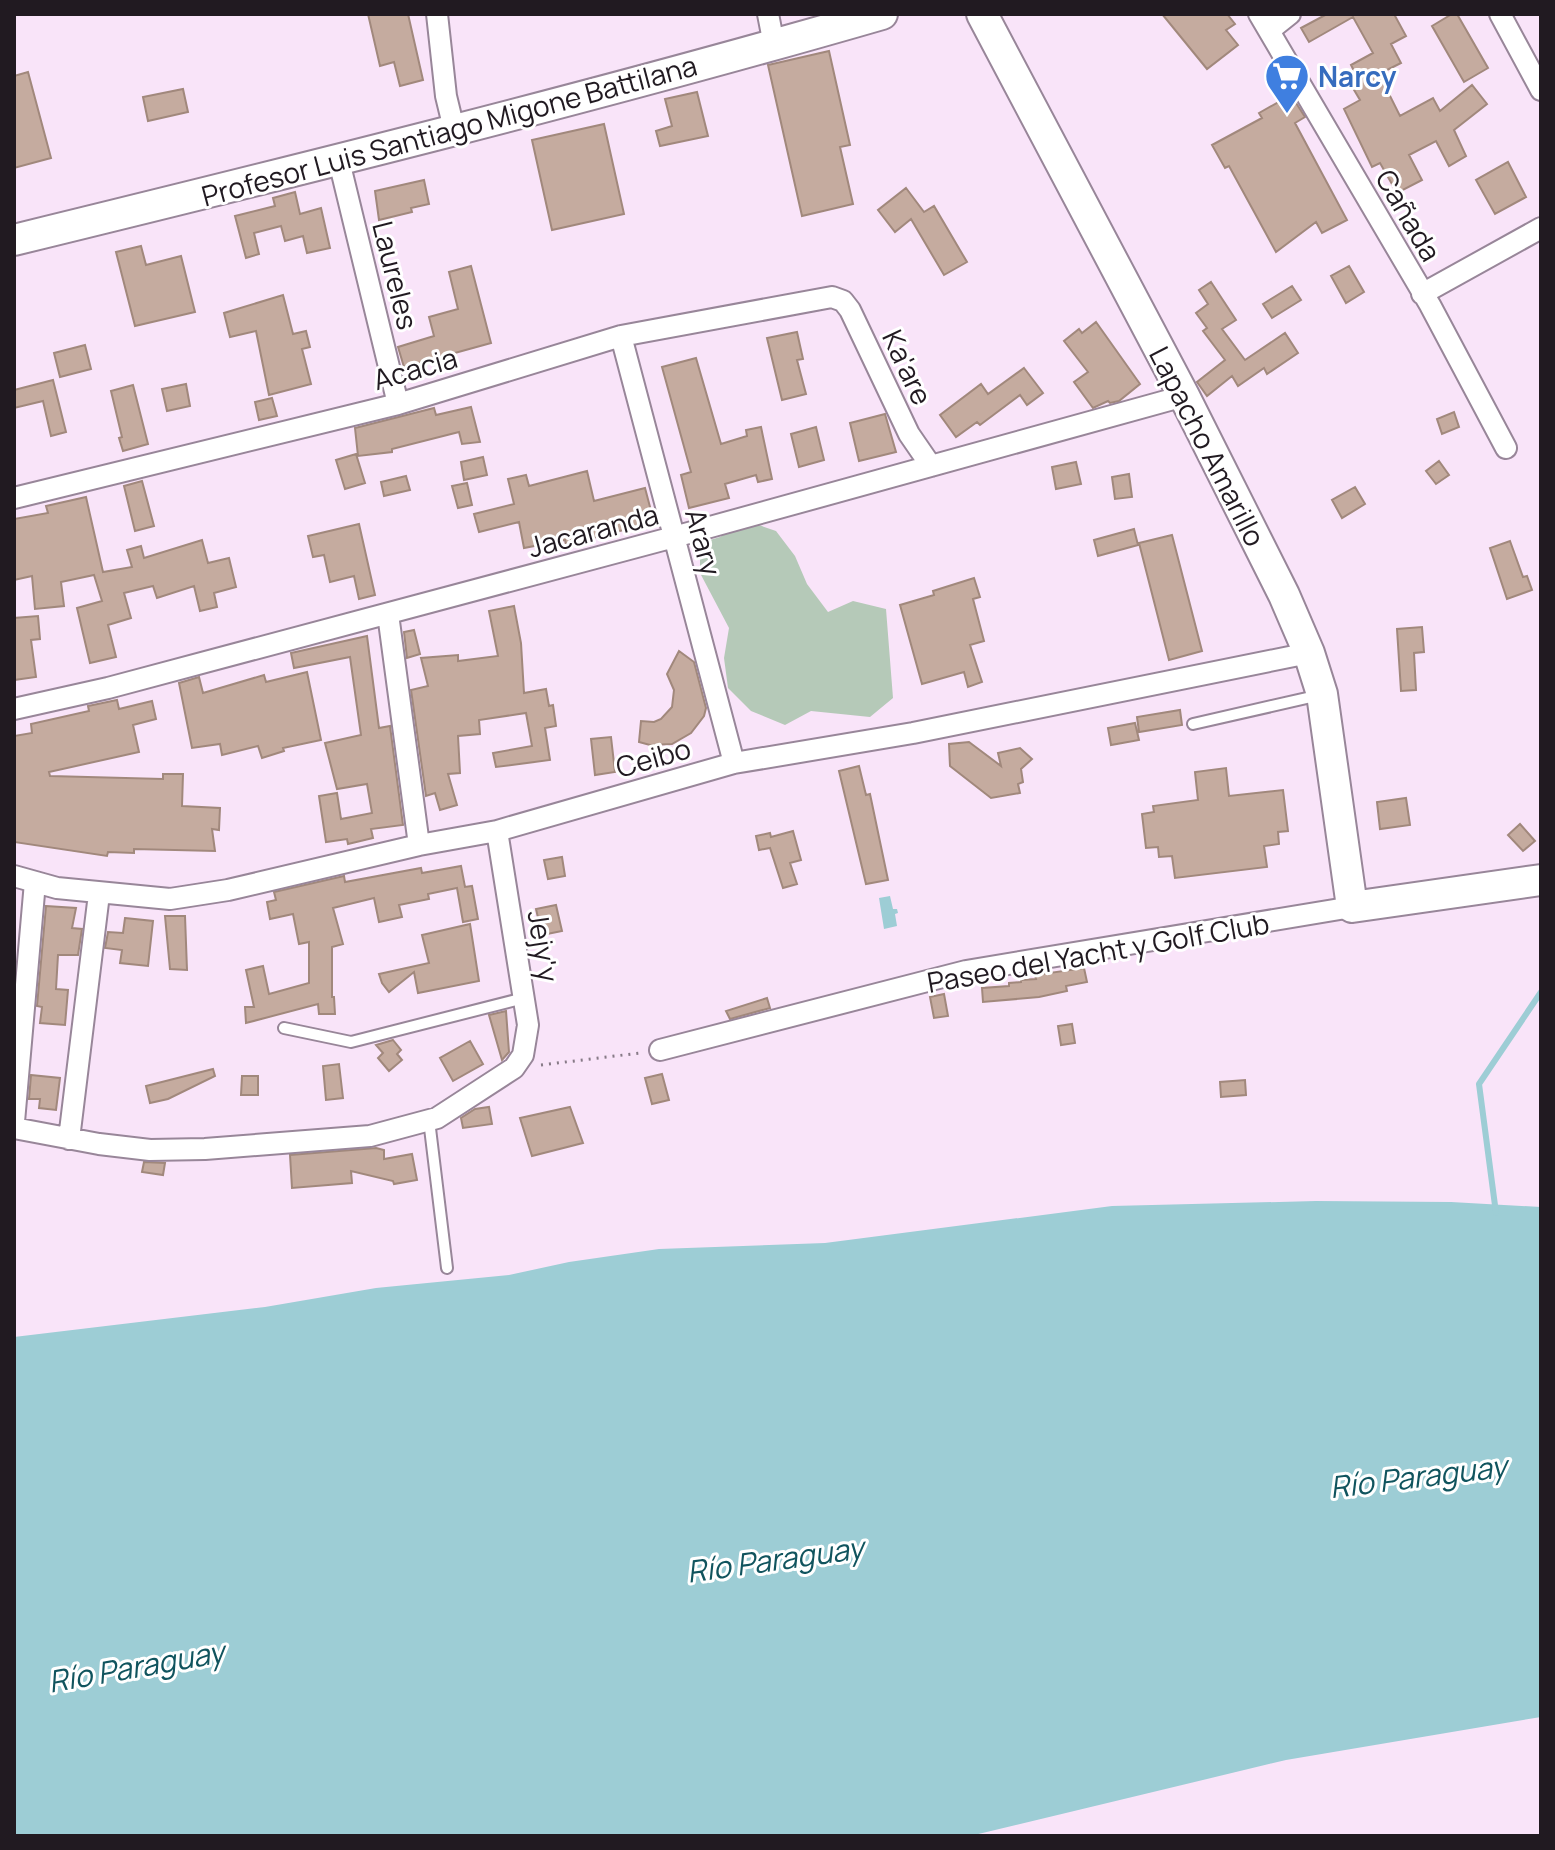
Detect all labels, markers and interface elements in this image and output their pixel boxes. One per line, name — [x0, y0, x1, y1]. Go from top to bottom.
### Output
street label: Profesor Luis Santiago Migone Battilana — [197, 45, 701, 215]
supermarket icon: Narcy — [1263, 52, 1311, 115]
place label: Narcy — [1318, 57, 1397, 95]
street label: Cañada — [1368, 162, 1450, 268]
street label: Laureles — [364, 217, 428, 333]
street label: Ka'are — [874, 323, 942, 411]
street label: Acacia — [368, 338, 462, 398]
street label: Lapacho Amarillo — [1141, 340, 1275, 552]
street label: Jacaranda — [524, 494, 662, 566]
street label: Arary — [677, 504, 731, 580]
street label: Ceibo — [611, 728, 695, 786]
street label: Paseo del Yacht y Golf Club — [924, 903, 1272, 1001]
street label: Jejy'y — [520, 908, 568, 985]
water label: Río Paraguay — [1327, 1444, 1513, 1507]
water label: Río Paraguay — [684, 1526, 870, 1592]
water label: Río Paraguay — [45, 1630, 231, 1702]

